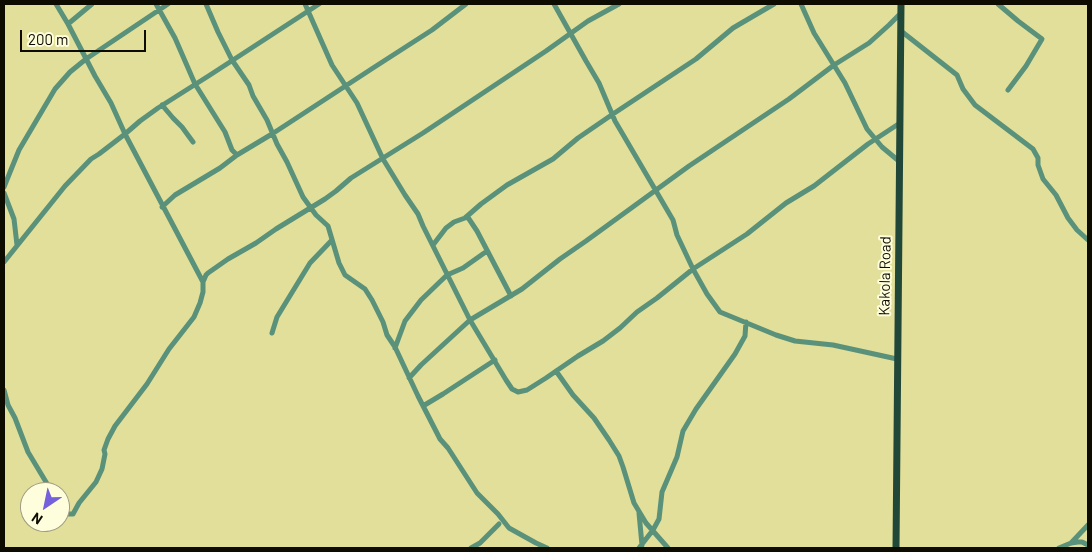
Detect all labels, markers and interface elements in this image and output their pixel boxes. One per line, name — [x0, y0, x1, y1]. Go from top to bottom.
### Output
scale bar — [22, 20, 149, 52]
text: 200 m — [28, 30, 68, 48]
street label: Kakola Road — [875, 236, 895, 316]
north arrow — [20, 482, 70, 532]
text: N — [28, 509, 46, 529]

